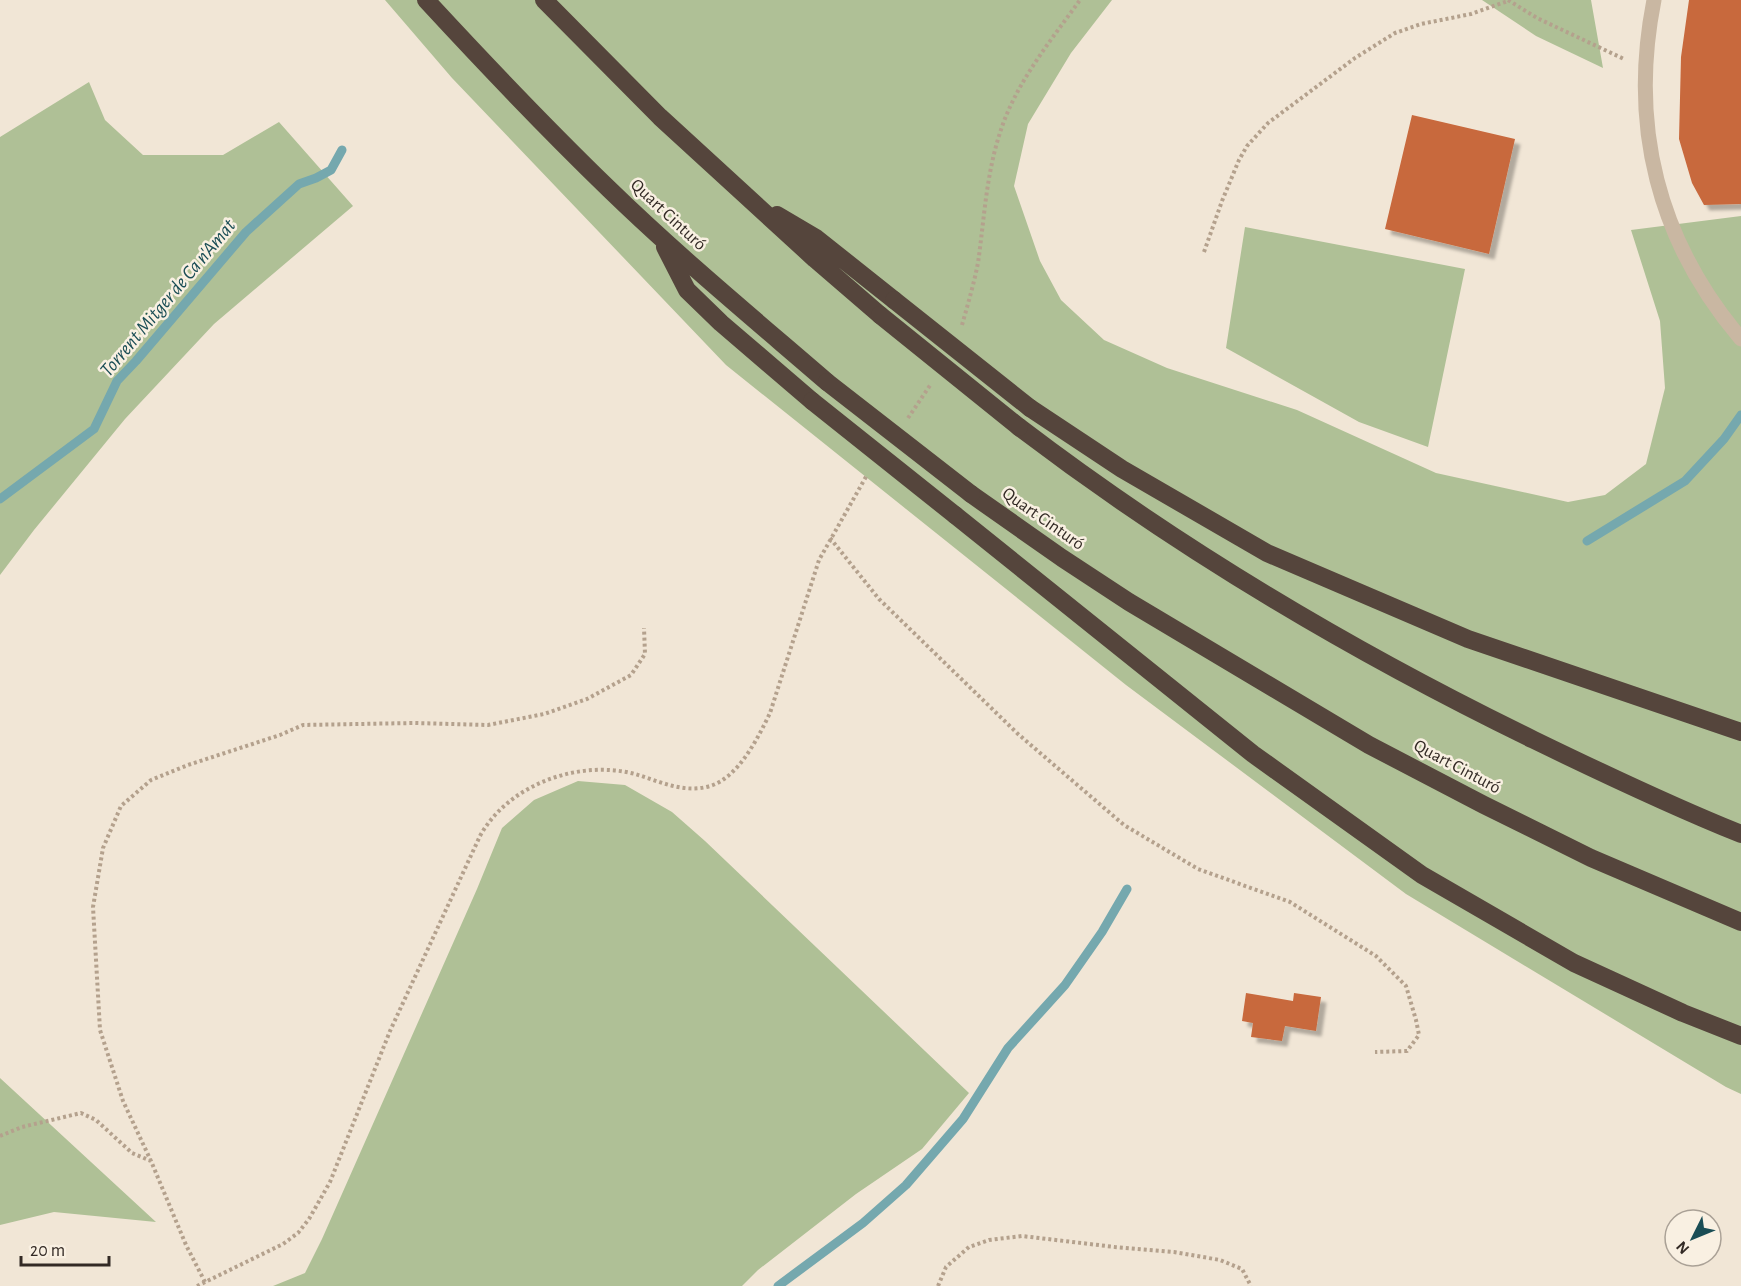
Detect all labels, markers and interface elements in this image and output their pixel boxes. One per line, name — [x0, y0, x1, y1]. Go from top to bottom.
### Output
street label: Quart Cinturó — [627, 176, 709, 254]
water label: Torrent Mitger de Ca n'Amat — [96, 215, 240, 381]
street label: Quart Cinturó — [999, 484, 1087, 554]
street label: Quart Cinturó — [1411, 737, 1504, 797]
north arrow — [1663, 1208, 1723, 1268]
scale bar — [21, 1229, 110, 1267]
text: N — [1673, 1238, 1692, 1257]
text: 20 m — [30, 1242, 65, 1260]

